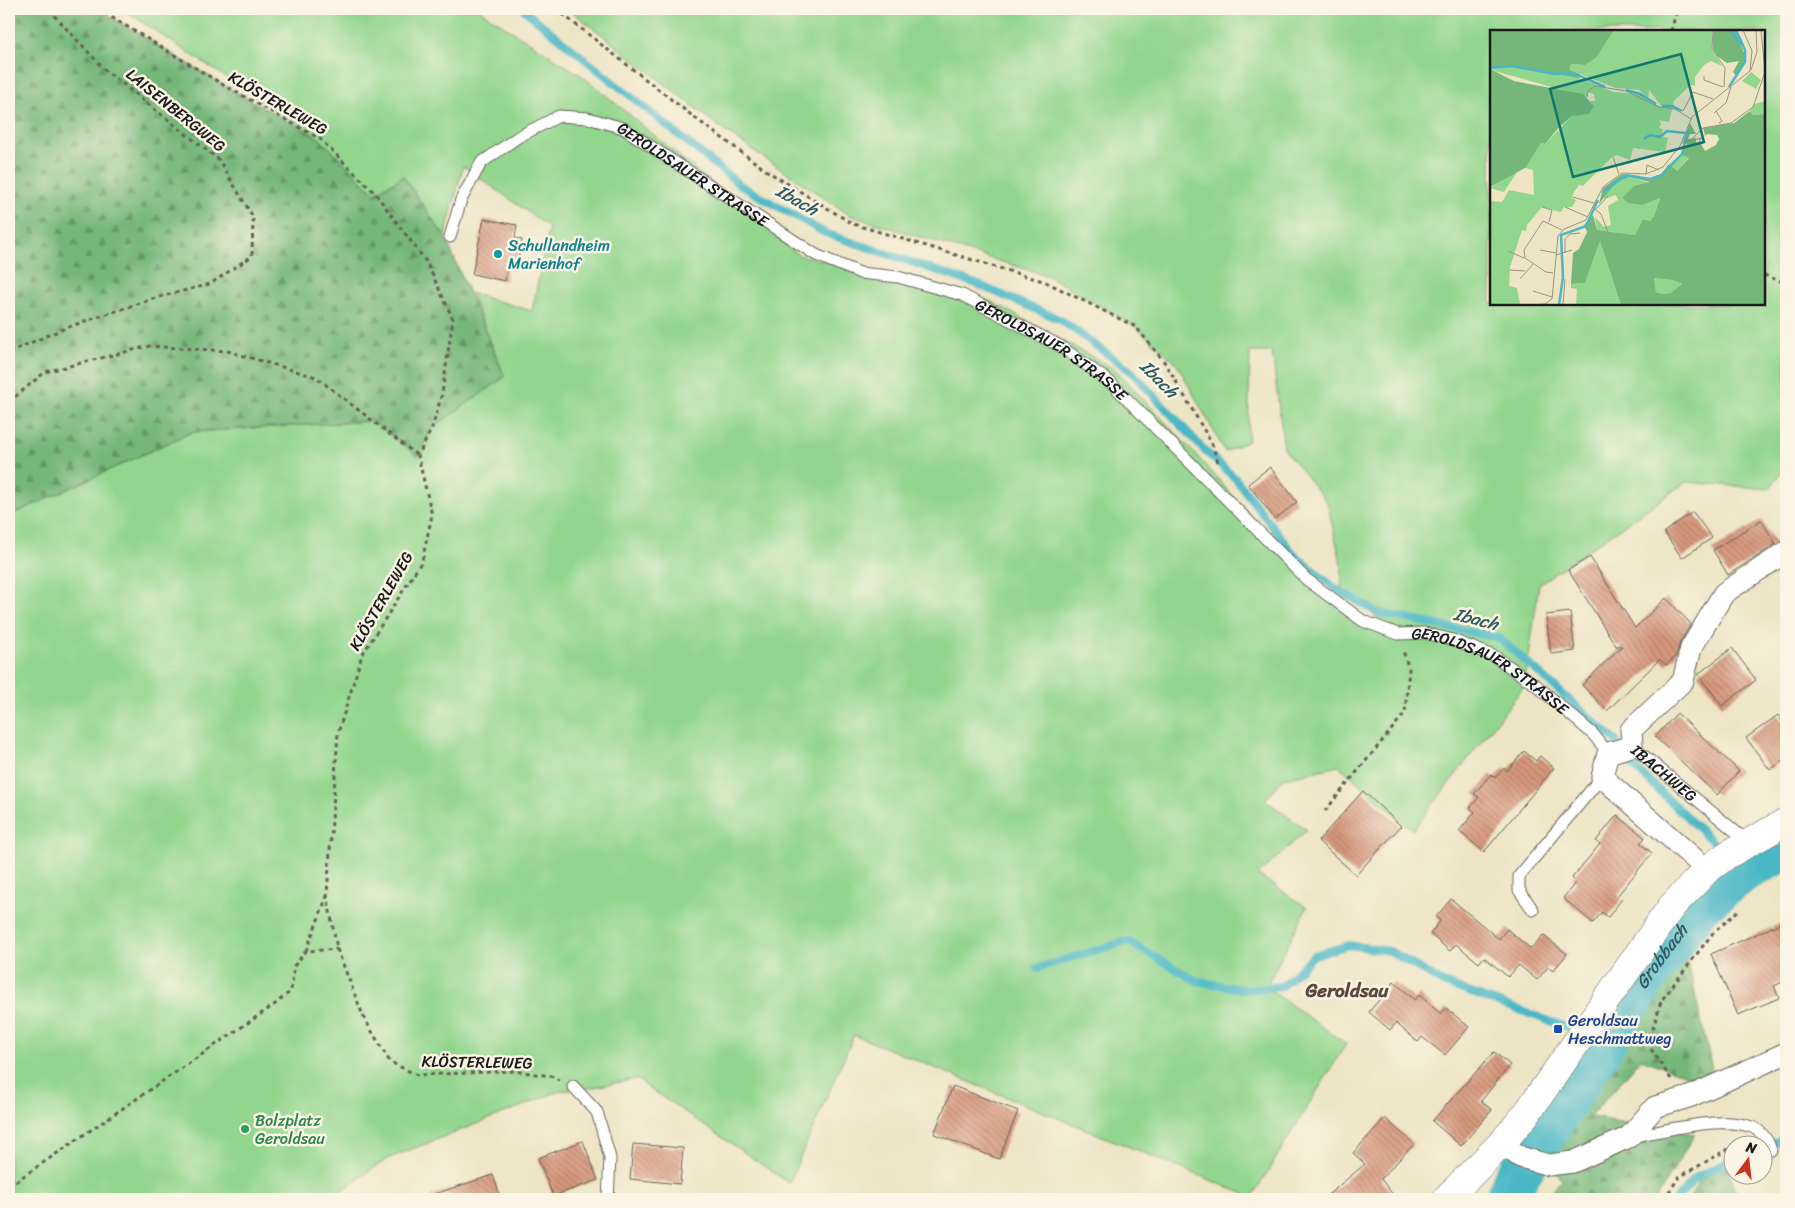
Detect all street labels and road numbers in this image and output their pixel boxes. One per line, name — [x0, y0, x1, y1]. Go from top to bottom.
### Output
street label: LAISENBERGWEG — [119, 60, 233, 160]
street label: KLÖSTERLEWEG — [223, 63, 333, 143]
street label: GEROLDSAUER STRASSE — [614, 113, 776, 235]
street label: GEROLDSAUER STRASSE — [970, 290, 1136, 408]
street label: KLÖSTERLEWEG — [341, 546, 421, 656]
street label: GEROLDSAUER STRASSE — [1411, 618, 1576, 723]
street label: IBACHWEG — [1624, 736, 1704, 809]
street label: KLÖSTERLEWEG — [421, 1047, 533, 1077]

